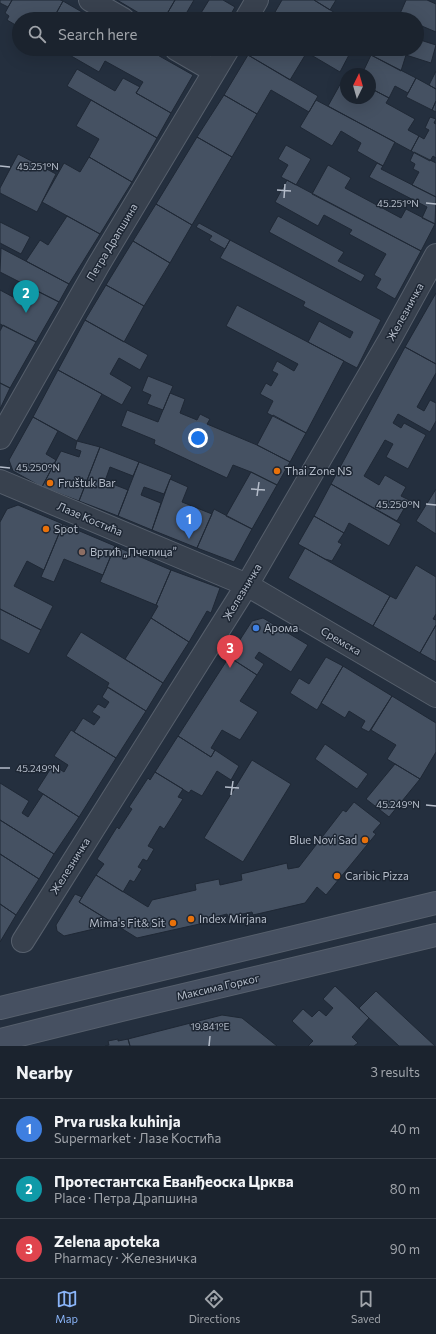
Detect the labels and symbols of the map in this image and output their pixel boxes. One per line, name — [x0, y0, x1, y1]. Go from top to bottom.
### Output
north arrow — [340, 68, 376, 104]
text: 45.251°N — [17, 160, 59, 172]
text: 45.251°N — [377, 197, 419, 209]
street label: Петра Драпшина — [83, 201, 140, 283]
pin: 2 — [13, 280, 39, 313]
street label: Железничка — [383, 281, 426, 343]
your location — [188, 428, 208, 448]
text: 45.250°N — [16, 461, 60, 473]
place label: Thai Zone NS — [285, 464, 352, 477]
marker: Thai Zone NS — [272, 466, 282, 476]
place label: Fruštuk Bar — [58, 476, 116, 489]
marker: Fruštuk Bar — [45, 478, 55, 488]
text: 45.250°N — [376, 498, 420, 510]
street label: Лазе Костића — [56, 499, 125, 538]
pin: 1 — [176, 506, 202, 539]
place label: Spot — [54, 522, 78, 535]
marker: Spot — [41, 524, 51, 534]
place label: Вртић „Пчелица” — [90, 545, 177, 558]
marker: Вртић „Пчелица” — [77, 547, 87, 557]
street label: Железничка — [219, 561, 264, 623]
place label: Арома — [264, 621, 298, 634]
marker: Арома — [251, 623, 261, 633]
street label: Сремска — [319, 624, 364, 657]
pin: 3 — [217, 635, 243, 668]
text: 45.249°N — [16, 762, 60, 774]
text: 45.249°N — [376, 798, 420, 810]
place label: Blue Novi Sad — [289, 833, 357, 846]
street label: Железничка — [47, 835, 92, 896]
marker: Blue Novi Sad — [360, 835, 370, 845]
place label: Caribic Pizza — [345, 869, 409, 882]
marker: Caribic Pizza — [332, 871, 342, 881]
place label: Index Mirjana — [199, 912, 267, 925]
marker: Index Mirjana — [186, 914, 196, 924]
place label: Mima's Fit& Sit — [89, 916, 165, 929]
marker: Mima's Fit& Sit — [168, 918, 178, 928]
street label: Максима Горког — [175, 971, 261, 1002]
text: 19.841°E — [190, 1020, 230, 1032]

